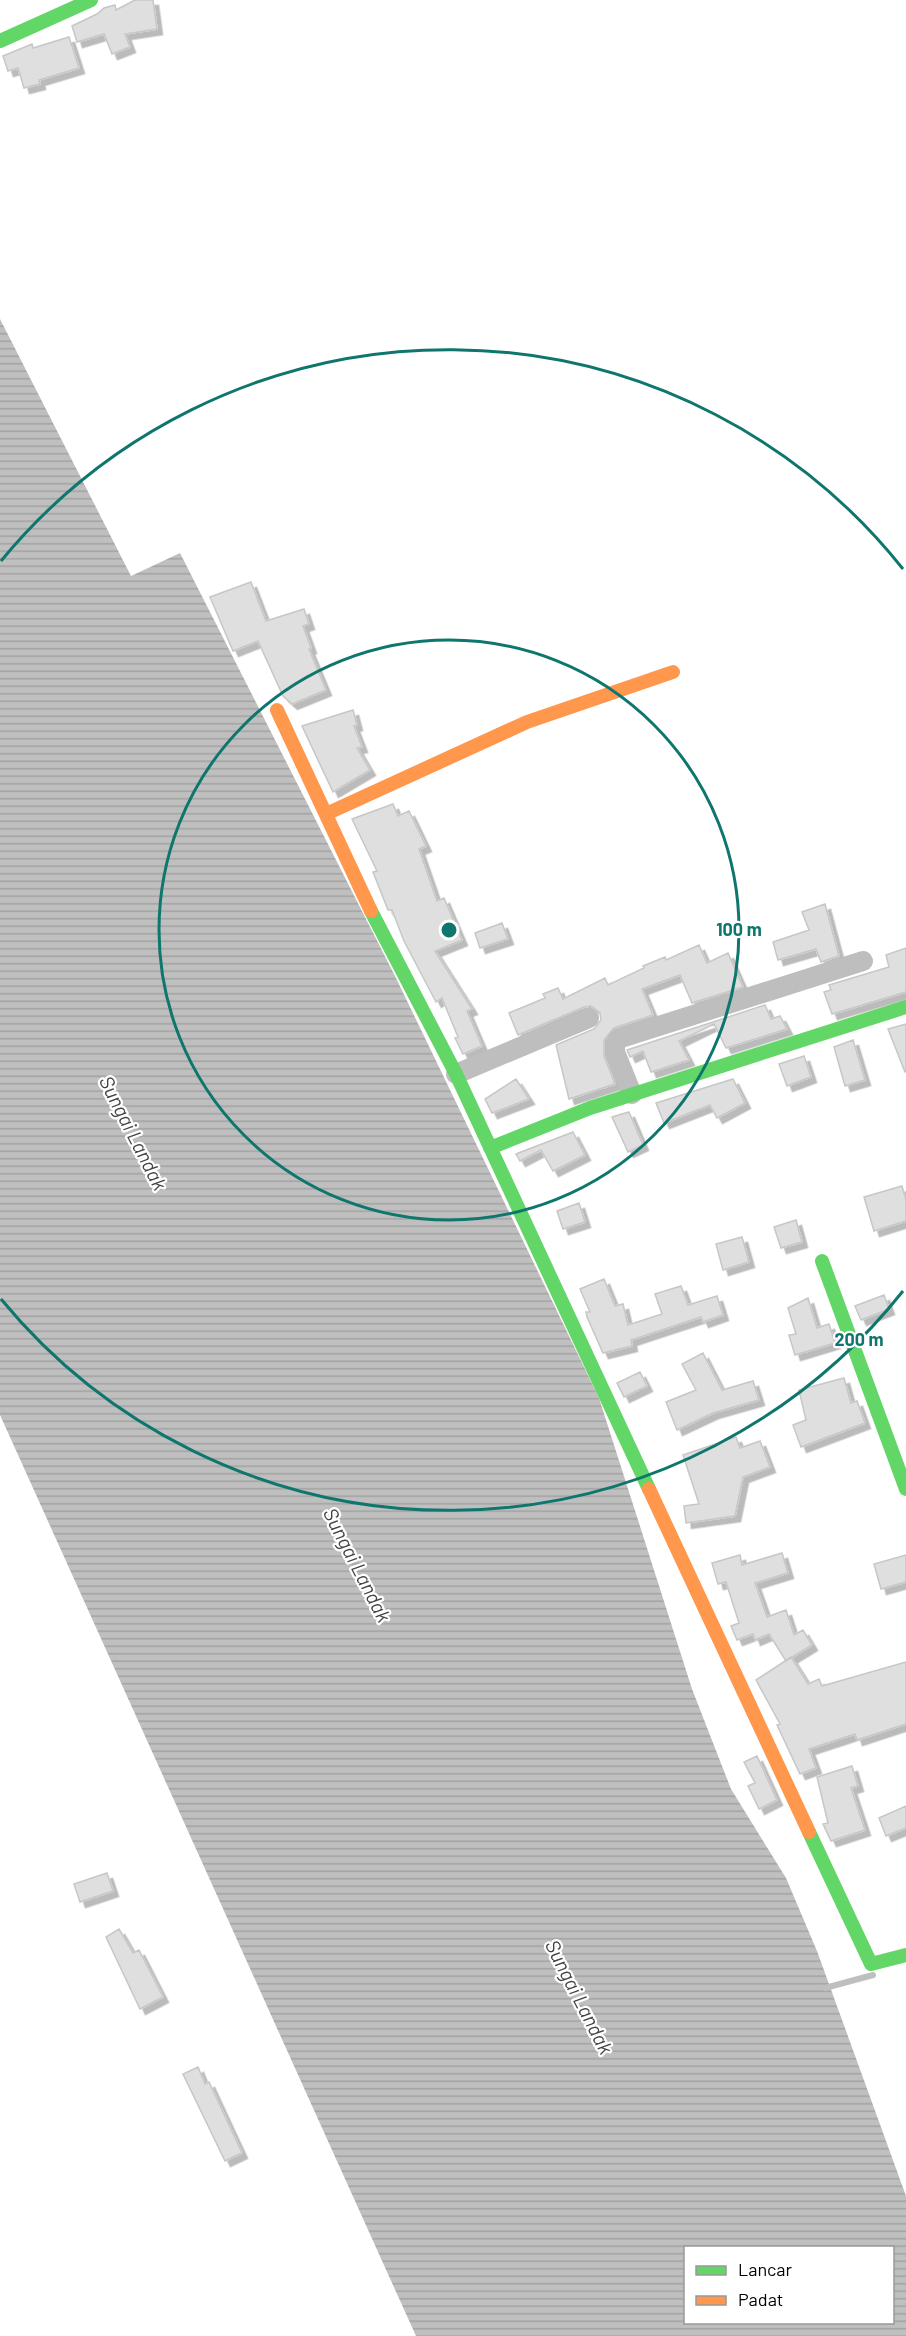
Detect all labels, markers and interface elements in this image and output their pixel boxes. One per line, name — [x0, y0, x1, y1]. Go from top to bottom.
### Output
text: 100 m — [716, 918, 762, 940]
centre of rings — [439, 920, 459, 940]
water label: Sungai Landak — [95, 1071, 173, 1194]
text: 200 m — [834, 1328, 884, 1350]
water label: Sungai Landak — [319, 1503, 397, 1626]
water label: Sungai Landak — [541, 1935, 619, 2058]
legend — [684, 2246, 894, 2324]
text: Lancar — [738, 2258, 793, 2280]
text: Padat — [738, 2288, 783, 2310]

